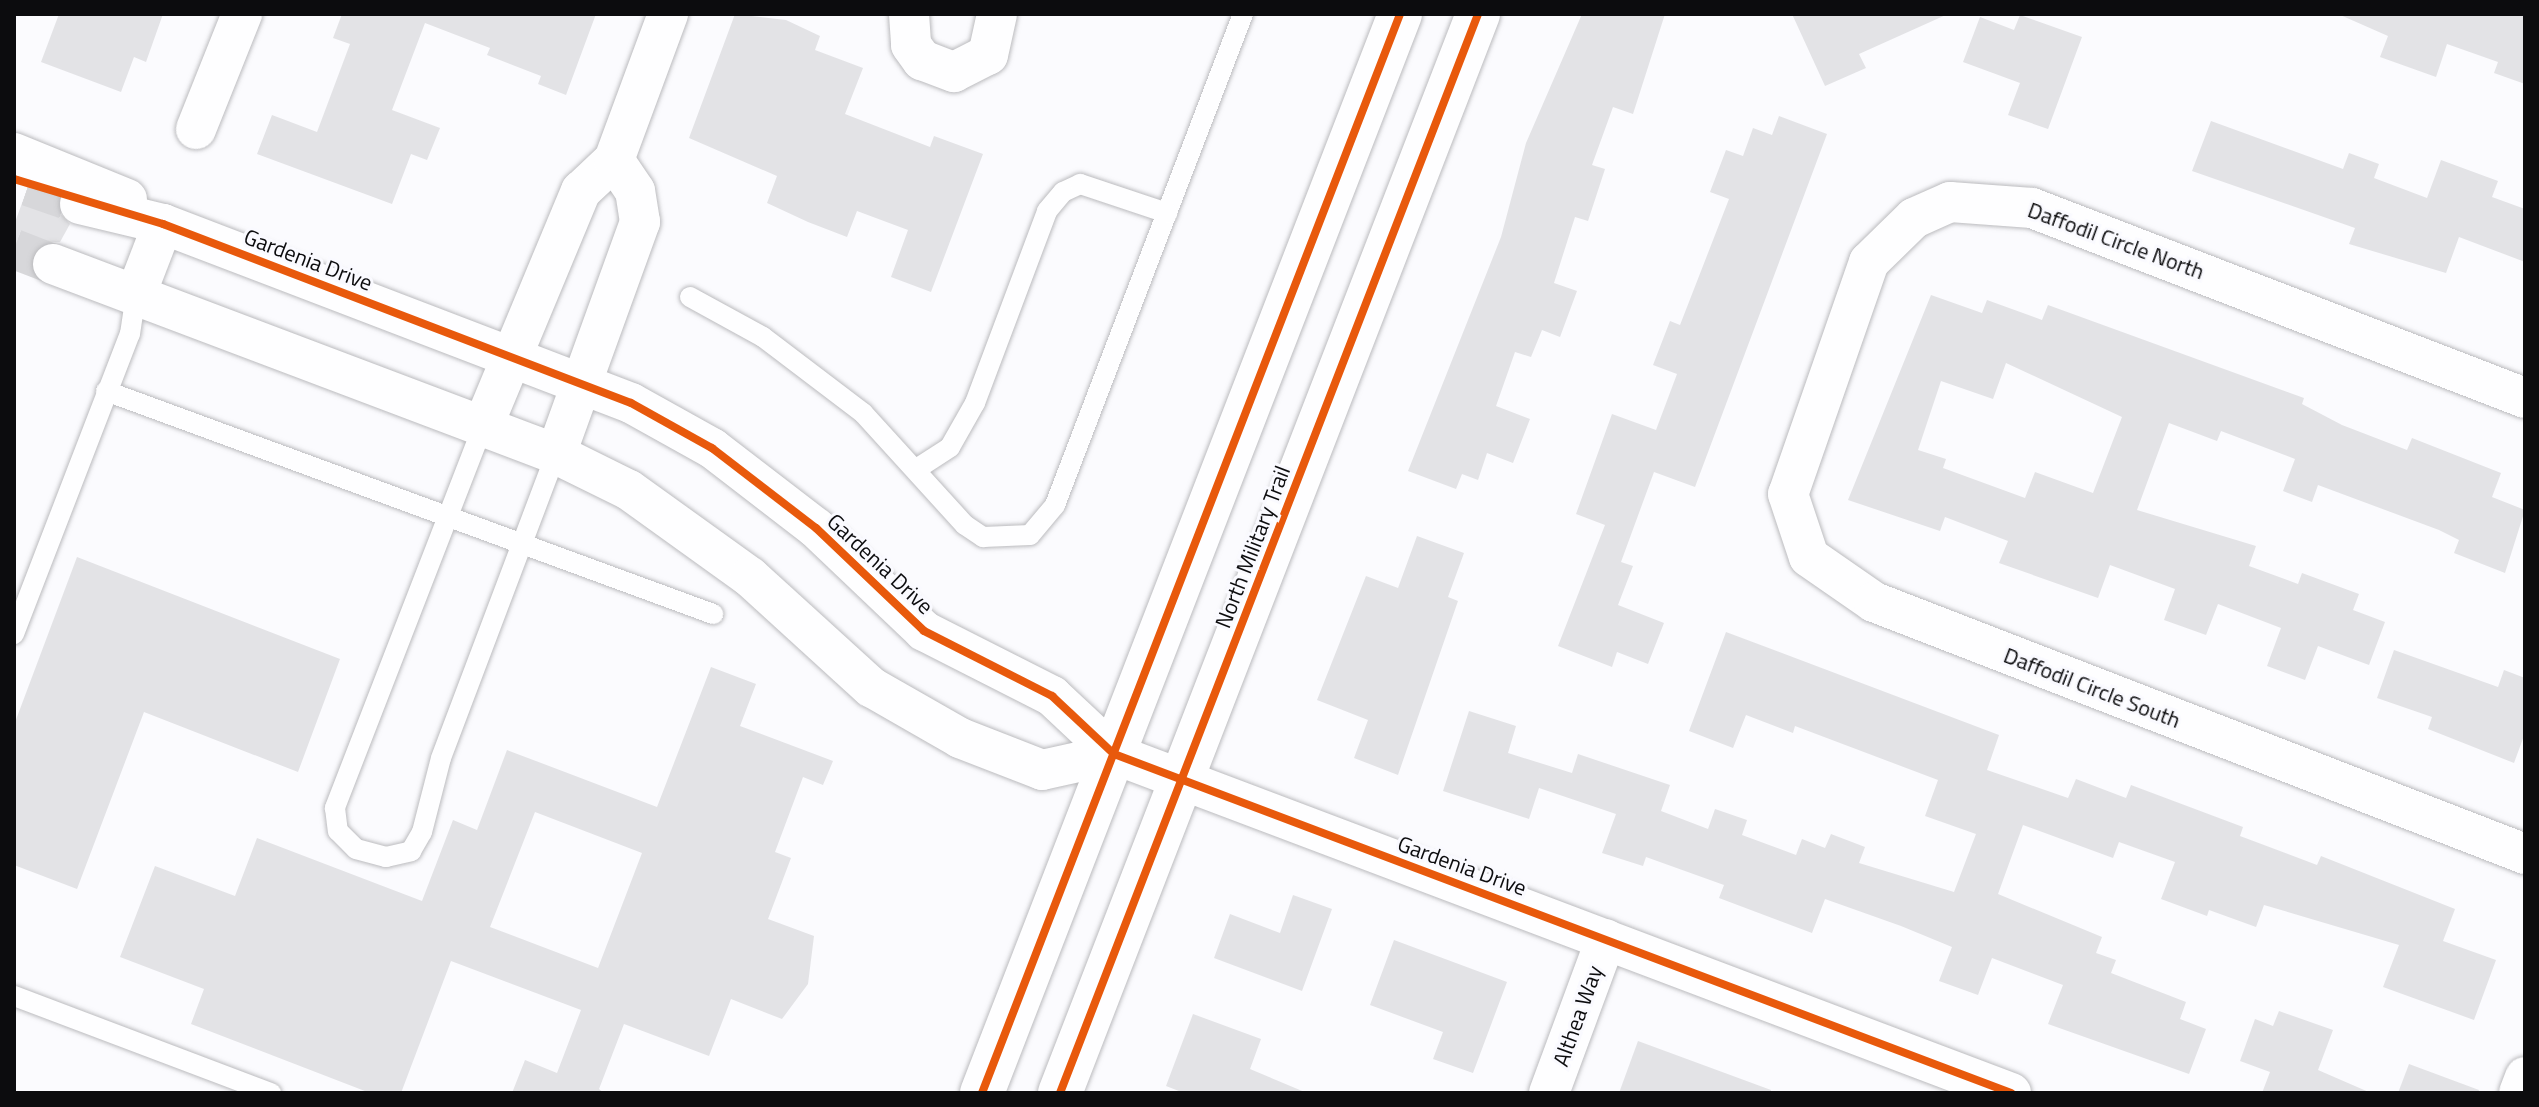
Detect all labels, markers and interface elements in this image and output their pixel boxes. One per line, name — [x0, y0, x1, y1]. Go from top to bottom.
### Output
street label: Daffodil Circle North — [2024, 197, 2208, 285]
street label: Gardenia Drive — [240, 223, 376, 297]
street label: North Military Trail — [1210, 462, 1296, 632]
street label: Gardenia Drive — [822, 508, 938, 620]
street label: Daffodil Circle South — [2000, 642, 2184, 734]
street label: Gardenia Drive — [1394, 830, 1530, 902]
street label: Althea Way — [1548, 962, 1608, 1070]

